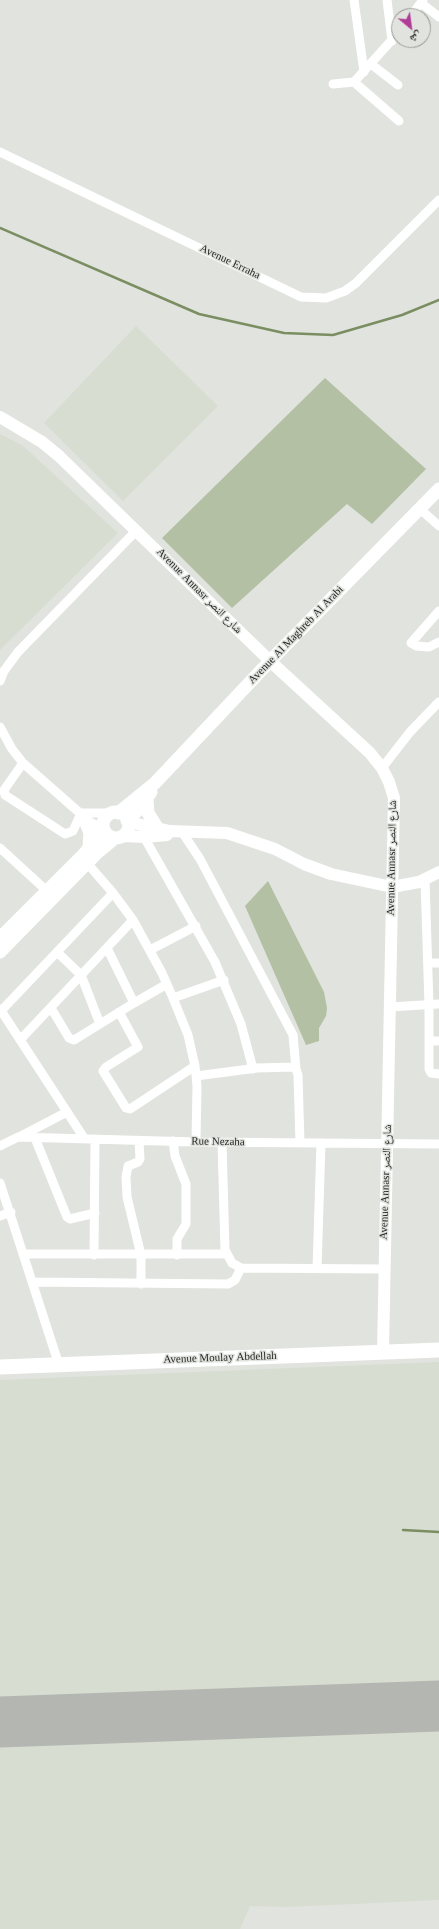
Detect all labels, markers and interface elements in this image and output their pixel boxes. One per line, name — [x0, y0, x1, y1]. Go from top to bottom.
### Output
north arrow — [391, 8, 431, 48]
text: ش — [408, 30, 424, 46]
street label: Avenue Erraha — [198, 242, 262, 282]
street label: Avenue Annasr شارع النصر — [154, 546, 244, 636]
street label: Avenue Al Maghreb Al Arabi — [246, 583, 346, 687]
street label: Avenue Annasr شارع النصر — [384, 800, 400, 916]
street label: Avenue Annasr شارع النصر — [377, 1124, 395, 1240]
street label: Rue Nezaha — [191, 1135, 245, 1149]
street label: Avenue Moulay Abdellah — [163, 1349, 277, 1367]

